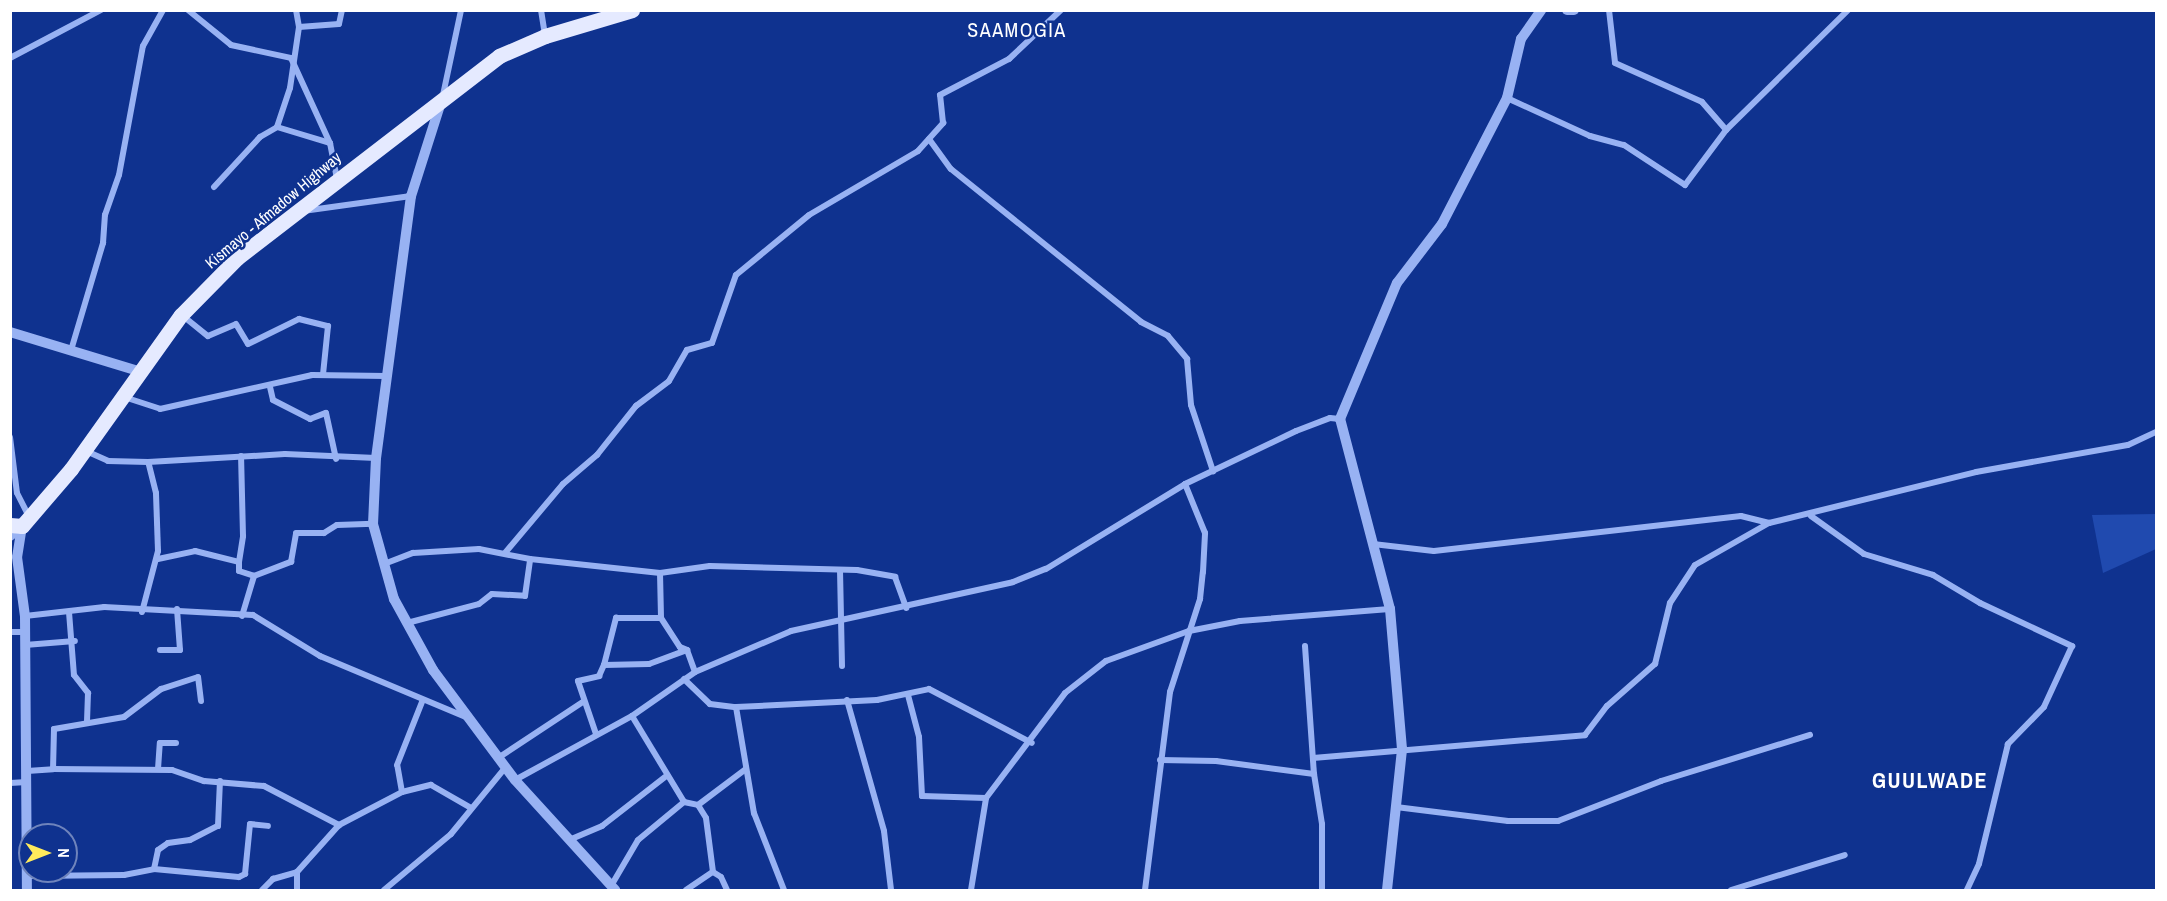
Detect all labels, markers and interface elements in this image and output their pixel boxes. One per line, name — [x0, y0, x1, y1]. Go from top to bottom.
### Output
district label: SAAMOGIA — [967, 17, 1067, 41]
street label: Kismayo - Afmadow Highway — [201, 147, 345, 273]
district label: GUULWADE — [1872, 768, 1988, 794]
north arrow — [18, 823, 78, 883]
text: N — [53, 848, 75, 858]

